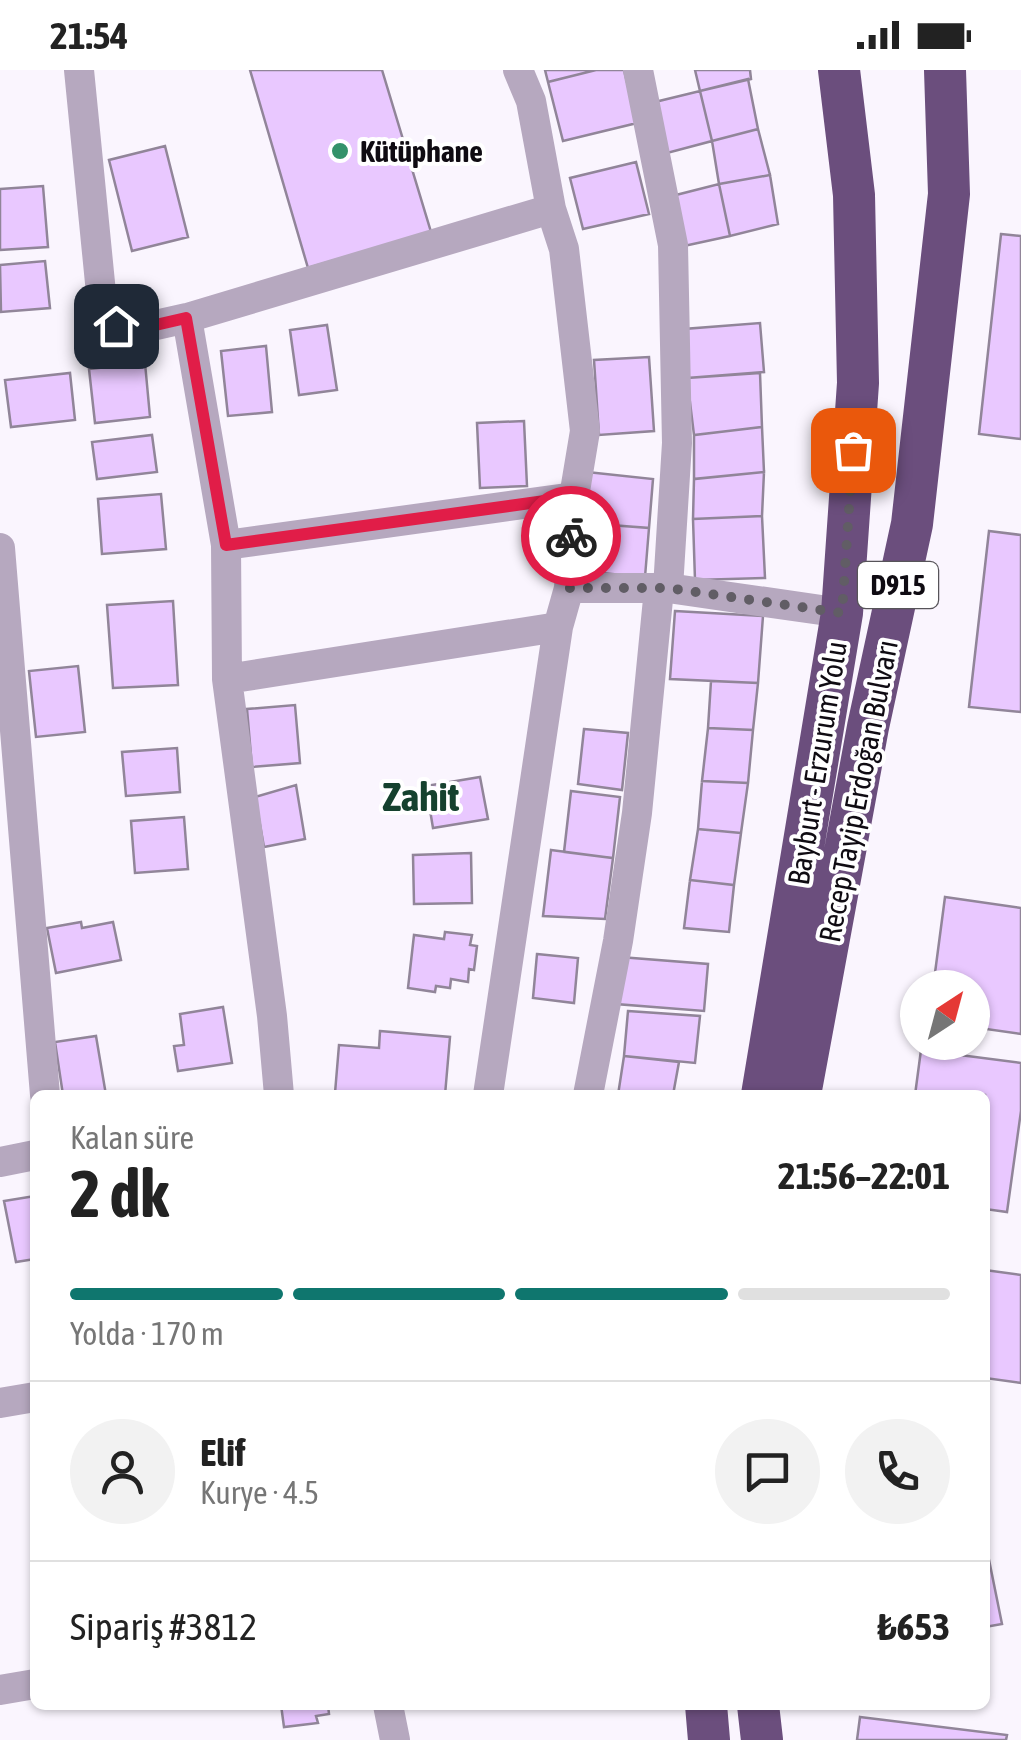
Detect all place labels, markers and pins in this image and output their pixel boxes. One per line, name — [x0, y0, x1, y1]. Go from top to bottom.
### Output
place label: Kütüphane — [360, 134, 483, 168]
marker: Kütüphane — [329, 140, 351, 162]
pin — [74, 284, 159, 369]
pin — [811, 408, 896, 493]

